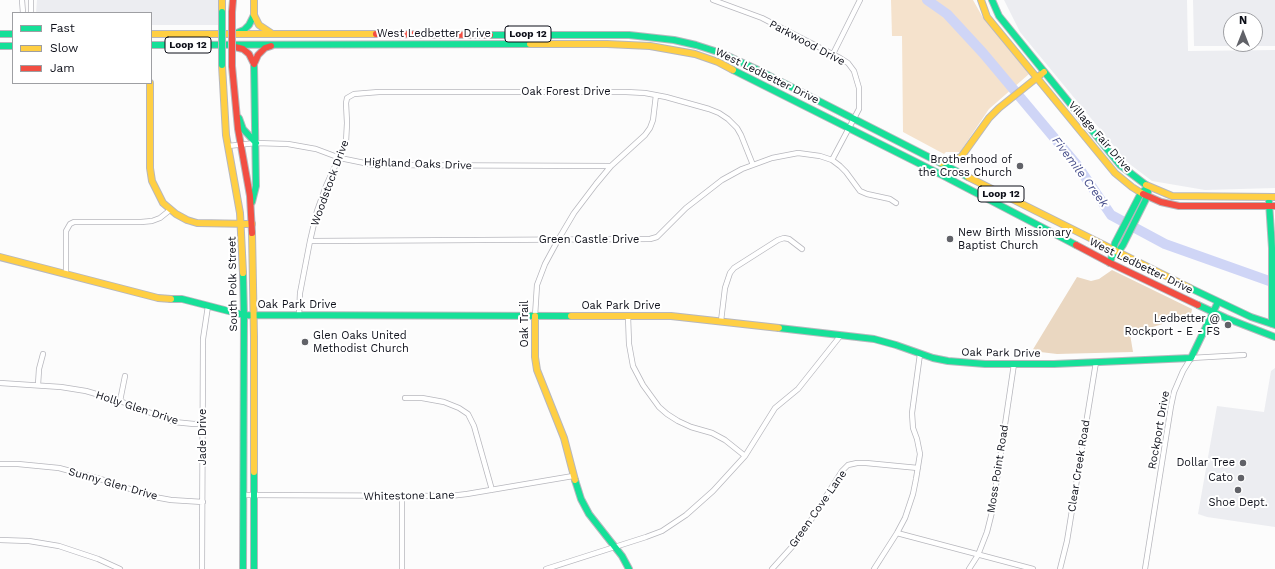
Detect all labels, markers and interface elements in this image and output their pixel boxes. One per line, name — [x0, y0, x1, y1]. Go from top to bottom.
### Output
legend — [12, 12, 152, 84]
north arrow — [1223, 12, 1263, 52]
text: N — [1239, 14, 1247, 27]
street label: Parkwood Drive — [767, 17, 847, 69]
text: Fast — [50, 21, 75, 35]
road number: Loop 12 — [505, 26, 551, 42]
street label: West Ledbetter Drive — [377, 27, 491, 41]
road number: Loop 12 — [165, 37, 211, 53]
text: Slow — [50, 41, 78, 55]
street label: West Ledbetter Drive — [713, 45, 821, 107]
text: Jam — [50, 61, 75, 75]
street label: Oak Forest Drive — [521, 85, 611, 99]
street label: Village Fair Drive — [1066, 99, 1134, 175]
water label: Fivemile Creek — [1049, 134, 1111, 210]
street label: Woodstock Drive — [308, 138, 352, 228]
place label: Brotherhood of the Cross Church — [918, 153, 1012, 179]
street label: Highland Oaks Drive — [364, 156, 472, 172]
marker: Brotherhood of the Cross Church — [1015, 161, 1025, 171]
road number: Loop 12 — [978, 186, 1024, 202]
place label: New Birth Missionary Baptist Church — [958, 226, 1071, 252]
street label: Green Castle Drive — [539, 233, 639, 247]
marker: New Birth Missionary Baptist Church — [945, 234, 955, 244]
street label: West Ledbetter Drive — [1087, 235, 1195, 297]
street label: South Polk Street — [226, 236, 240, 332]
street label: Oak Park Drive — [257, 298, 337, 312]
street label: Oak Park Drive — [581, 299, 661, 313]
street label: Oak Trail — [518, 300, 532, 348]
place label: Ledbetter @ Rockport - E - FS — [1125, 312, 1220, 338]
marker: Ledbetter @ Rockport - E - FS — [1223, 320, 1233, 330]
place label: Glen Oaks United Methodist Church — [313, 329, 409, 355]
marker: Glen Oaks United Methodist Church — [300, 337, 310, 347]
street label: Oak Park Drive — [961, 346, 1041, 360]
street label: Holly Glen Drive — [94, 388, 180, 428]
street label: Rockport Drive — [1146, 390, 1172, 470]
street label: Jade Drive — [196, 409, 210, 465]
street label: Clear Creek Road — [1065, 419, 1093, 513]
street label: Moss Point Road — [984, 424, 1012, 514]
place label: Dollar Tree — [1176, 456, 1235, 470]
marker: Dollar Tree — [1238, 458, 1248, 468]
street label: Sunny Glen Drive — [67, 465, 159, 503]
street label: Green Cove Lane — [786, 468, 850, 550]
place label: Cato — [1208, 471, 1233, 485]
marker: Cato — [1236, 473, 1246, 483]
marker: Shoe Dept. — [1233, 485, 1243, 495]
street label: Whitestone Lane — [363, 489, 455, 503]
place label: Shoe Dept. — [1208, 496, 1268, 510]

